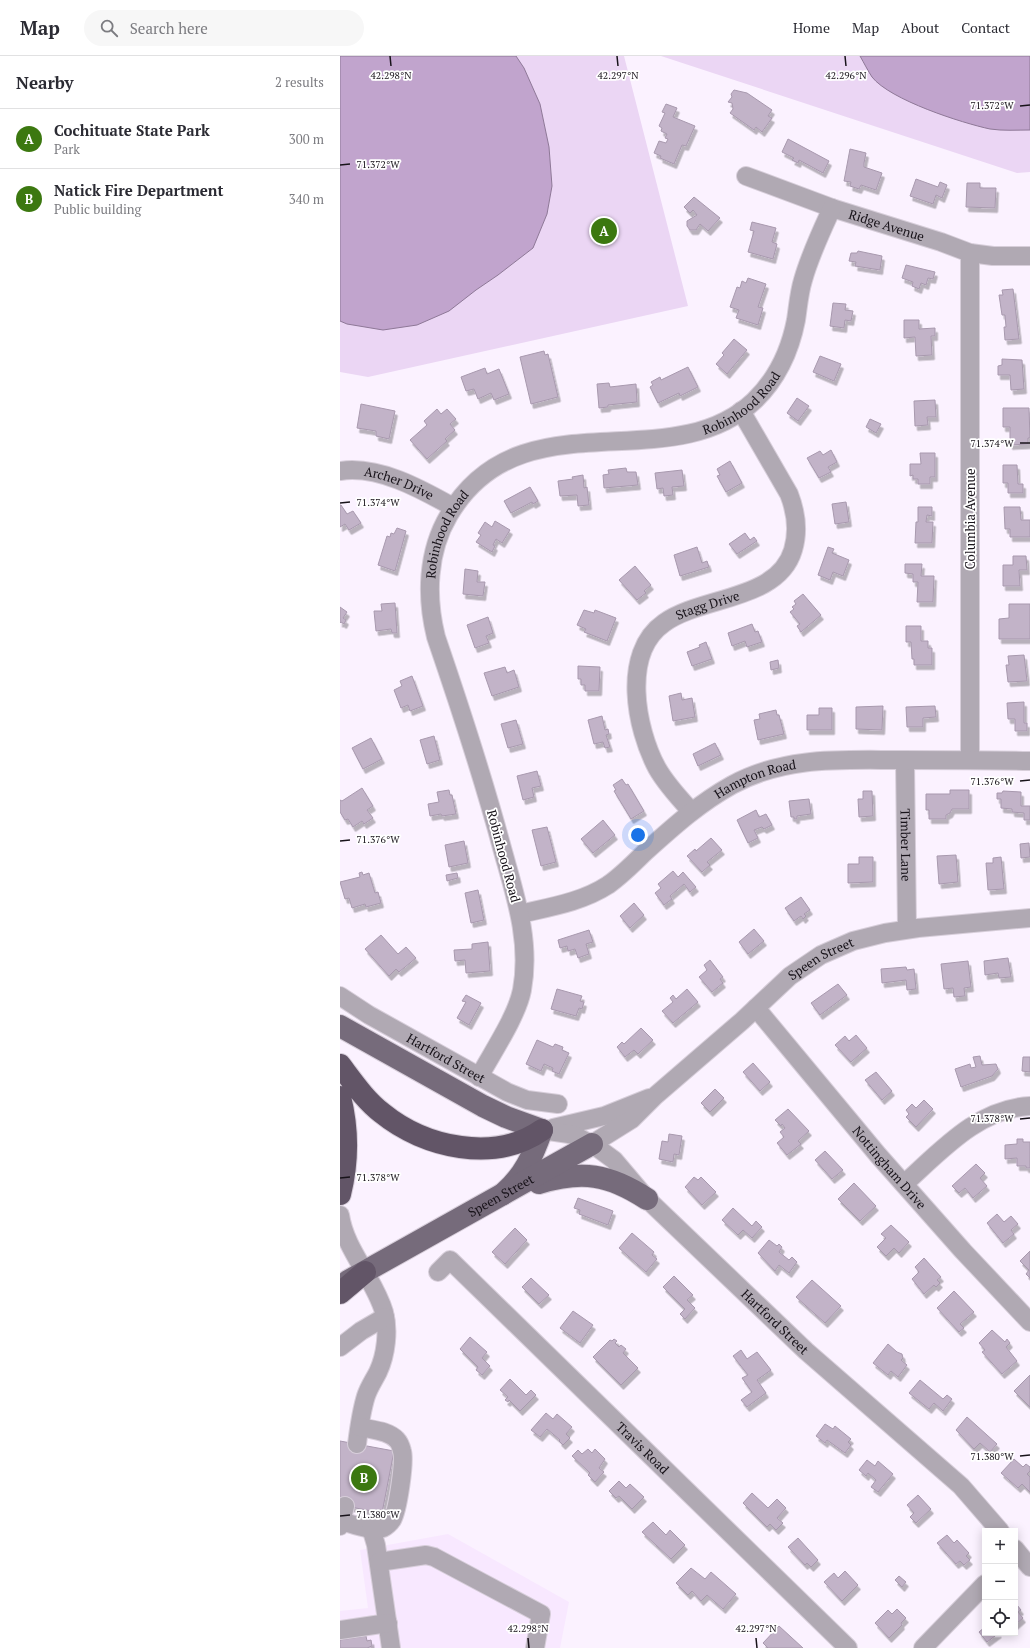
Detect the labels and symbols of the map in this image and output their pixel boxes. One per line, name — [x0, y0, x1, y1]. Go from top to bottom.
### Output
text: 42.298°N — [371, 69, 412, 82]
text: 42.297°N — [598, 69, 639, 82]
text: 42.296°N — [826, 69, 867, 82]
text: 71.372°W — [970, 99, 1014, 112]
text: 71.372°W — [356, 158, 400, 171]
street label: Ridge Avenue — [847, 205, 927, 245]
pin: A — [591, 216, 617, 246]
street label: Robinhood Road — [700, 368, 784, 439]
text: 71.374°W — [970, 437, 1014, 450]
street label: Archer Drive — [363, 462, 437, 504]
street label: Columbia Avenue — [961, 469, 979, 569]
street label: Robinhood Road — [421, 486, 473, 579]
text: 71.374°W — [356, 496, 400, 509]
street label: Stagg Drive — [672, 586, 742, 624]
street label: Hampton Road — [711, 755, 797, 803]
text: 71.376°W — [970, 775, 1014, 788]
street label: Robinhood Road — [483, 808, 525, 904]
street label: Timber Lane — [897, 808, 915, 882]
your location — [628, 825, 648, 845]
text: 71.376°W — [356, 833, 400, 846]
street label: Speen Street — [784, 933, 857, 984]
street label: Hartford Street — [404, 1029, 489, 1087]
text: 71.378°W — [970, 1112, 1014, 1125]
street label: Nottingham Drive — [849, 1122, 931, 1213]
street label: Speen Street — [464, 1170, 537, 1221]
text: 71.378°W — [356, 1171, 400, 1184]
street label: Hartford Street — [737, 1285, 813, 1358]
street label: Travis Road — [612, 1418, 673, 1478]
text: 71.380°W — [970, 1450, 1014, 1463]
pin: B — [351, 1463, 377, 1493]
text: 71.380°W — [356, 1508, 400, 1521]
text: 42.298°N — [508, 1622, 549, 1635]
text: 42.297°N — [736, 1622, 777, 1635]

